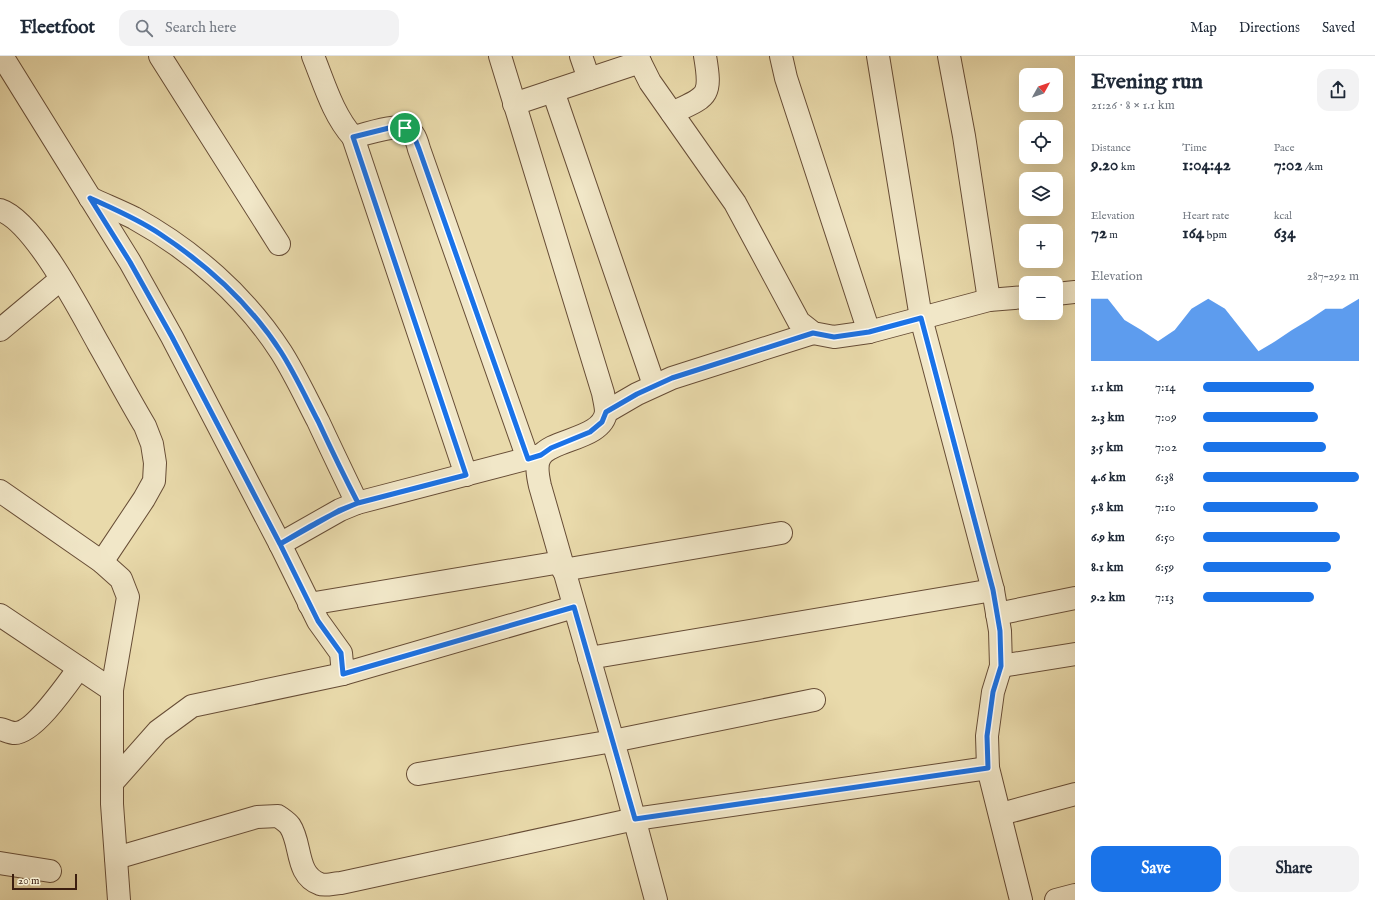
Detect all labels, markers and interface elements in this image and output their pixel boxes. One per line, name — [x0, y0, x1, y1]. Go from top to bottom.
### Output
search box — [119, 10, 399, 46]
text: Fleetfoot — [20, 16, 95, 40]
icon: search — [133, 17, 155, 39]
text: Search here — [165, 18, 236, 37]
text: Map — [1190, 19, 1217, 37]
text: Directions — [1239, 19, 1300, 37]
text: Saved — [1322, 19, 1355, 37]
north arrow — [1019, 68, 1063, 112]
map controls — [1019, 68, 1063, 320]
text: Evening run — [1091, 68, 1203, 96]
button: share — [1317, 69, 1359, 111]
text: 21:26 · 8 × 1.1 km — [1091, 97, 1175, 114]
pin — [388, 111, 422, 145]
icon: arrive — [394, 117, 416, 139]
button: locate — [1019, 120, 1063, 164]
text: Distance — [1091, 141, 1131, 155]
text: Time — [1182, 141, 1207, 155]
text: Pace — [1274, 141, 1294, 155]
text: 9.20 — [1091, 155, 1118, 176]
text: 1:04:42 — [1182, 155, 1231, 176]
text: 7:02 — [1274, 155, 1302, 176]
text: km — [1118, 160, 1135, 174]
text: /km — [1302, 160, 1323, 174]
button: layers — [1019, 172, 1063, 216]
text: Elevation — [1091, 209, 1135, 223]
text: Heart rate — [1182, 209, 1229, 223]
text: kcal — [1274, 209, 1292, 223]
text: 72 — [1091, 223, 1107, 244]
text: 164 — [1182, 223, 1204, 244]
text: 634 — [1274, 223, 1296, 244]
button: + — [1019, 224, 1063, 268]
text: m — [1107, 228, 1118, 242]
text: bpm — [1204, 228, 1227, 242]
text: Elevation — [1091, 268, 1143, 285]
text: 287–292 m — [1307, 268, 1359, 285]
button: − — [1019, 276, 1063, 320]
text: 1.1 km — [1091, 379, 1123, 396]
text: 7:14 — [1155, 379, 1176, 396]
text: 2.3 km — [1091, 409, 1125, 426]
text: 7:09 — [1155, 409, 1177, 426]
text: 3.5 km — [1091, 439, 1123, 456]
text: 7:02 — [1155, 439, 1177, 456]
text: 4.6 km — [1091, 469, 1126, 486]
text: 6:38 — [1155, 469, 1174, 486]
text: 5.8 km — [1091, 499, 1123, 516]
text: 7:10 — [1155, 499, 1176, 516]
text: 6.9 km — [1091, 529, 1125, 546]
text: 6:50 — [1155, 529, 1175, 546]
text: 8.1 km — [1091, 559, 1124, 576]
text: 6:59 — [1155, 559, 1174, 576]
text: 9.2 km — [1091, 589, 1125, 606]
text: 7:13 — [1155, 589, 1174, 606]
button: Save — [1091, 846, 1221, 892]
button: Share — [1229, 846, 1359, 892]
scale bar — [12, 872, 77, 891]
text: 20 m — [18, 874, 39, 888]

